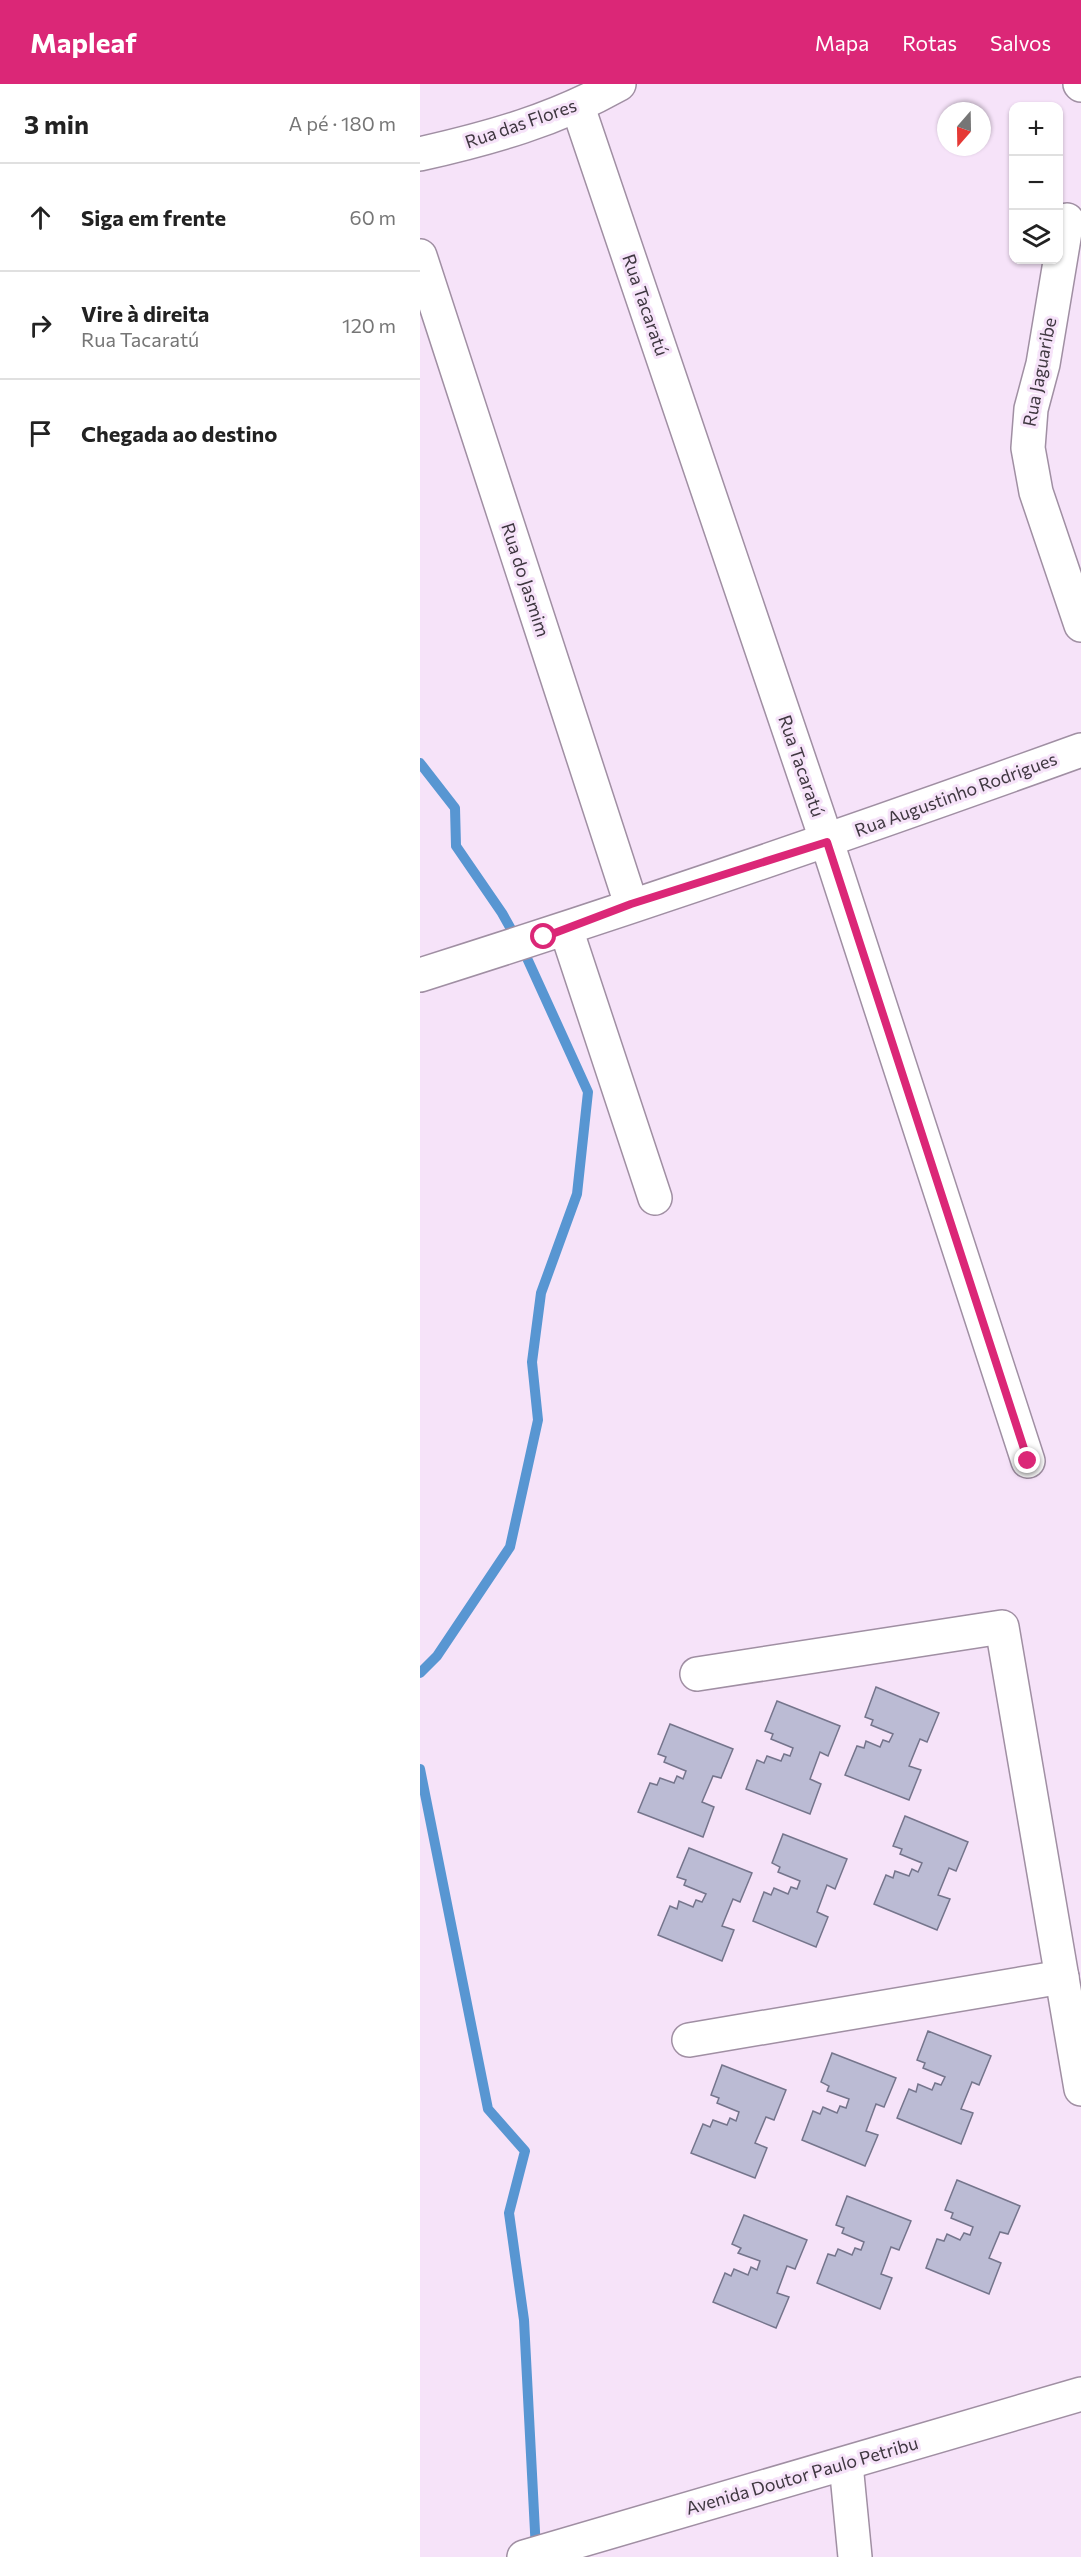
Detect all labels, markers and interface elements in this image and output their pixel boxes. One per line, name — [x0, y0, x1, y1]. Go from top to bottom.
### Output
text: Mapleaf — [30, 25, 137, 59]
text: Mapa — [815, 30, 869, 55]
text: Rotas — [902, 30, 957, 55]
text: Salvos — [990, 30, 1051, 55]
street label: Rua das Flores — [462, 94, 579, 152]
north arrow — [937, 102, 991, 156]
map controls — [1009, 102, 1063, 264]
button: + — [1009, 102, 1063, 156]
text: 3 min — [24, 108, 89, 139]
text: A pé · 180 m — [289, 111, 396, 135]
button: − — [1009, 156, 1063, 210]
icon: ahead — [24, 201, 57, 234]
text: Siga em frente — [81, 204, 226, 231]
text: 60 m — [350, 205, 396, 229]
button: layers — [1009, 210, 1063, 264]
street label: Rua Tacaratú — [618, 251, 674, 359]
text: Vire à direita — [81, 300, 209, 327]
icon: right — [24, 309, 57, 342]
text: 120 m — [342, 313, 396, 337]
street label: Rua Jaguaribe — [1018, 315, 1060, 428]
text: Rua Tacaratú — [81, 327, 199, 351]
icon: arrive — [24, 417, 57, 450]
text: Chegada ao destino — [81, 420, 277, 447]
street label: Rua do Jasmim — [497, 520, 555, 639]
street label: Rua Tacaratú — [774, 712, 830, 820]
street label: Rua Augustinho Rodrigues — [851, 747, 1060, 841]
route start — [530, 923, 556, 949]
route end — [1014, 1447, 1040, 1473]
street label: Avenida Doutor Paulo Petribu — [683, 2431, 921, 2519]

